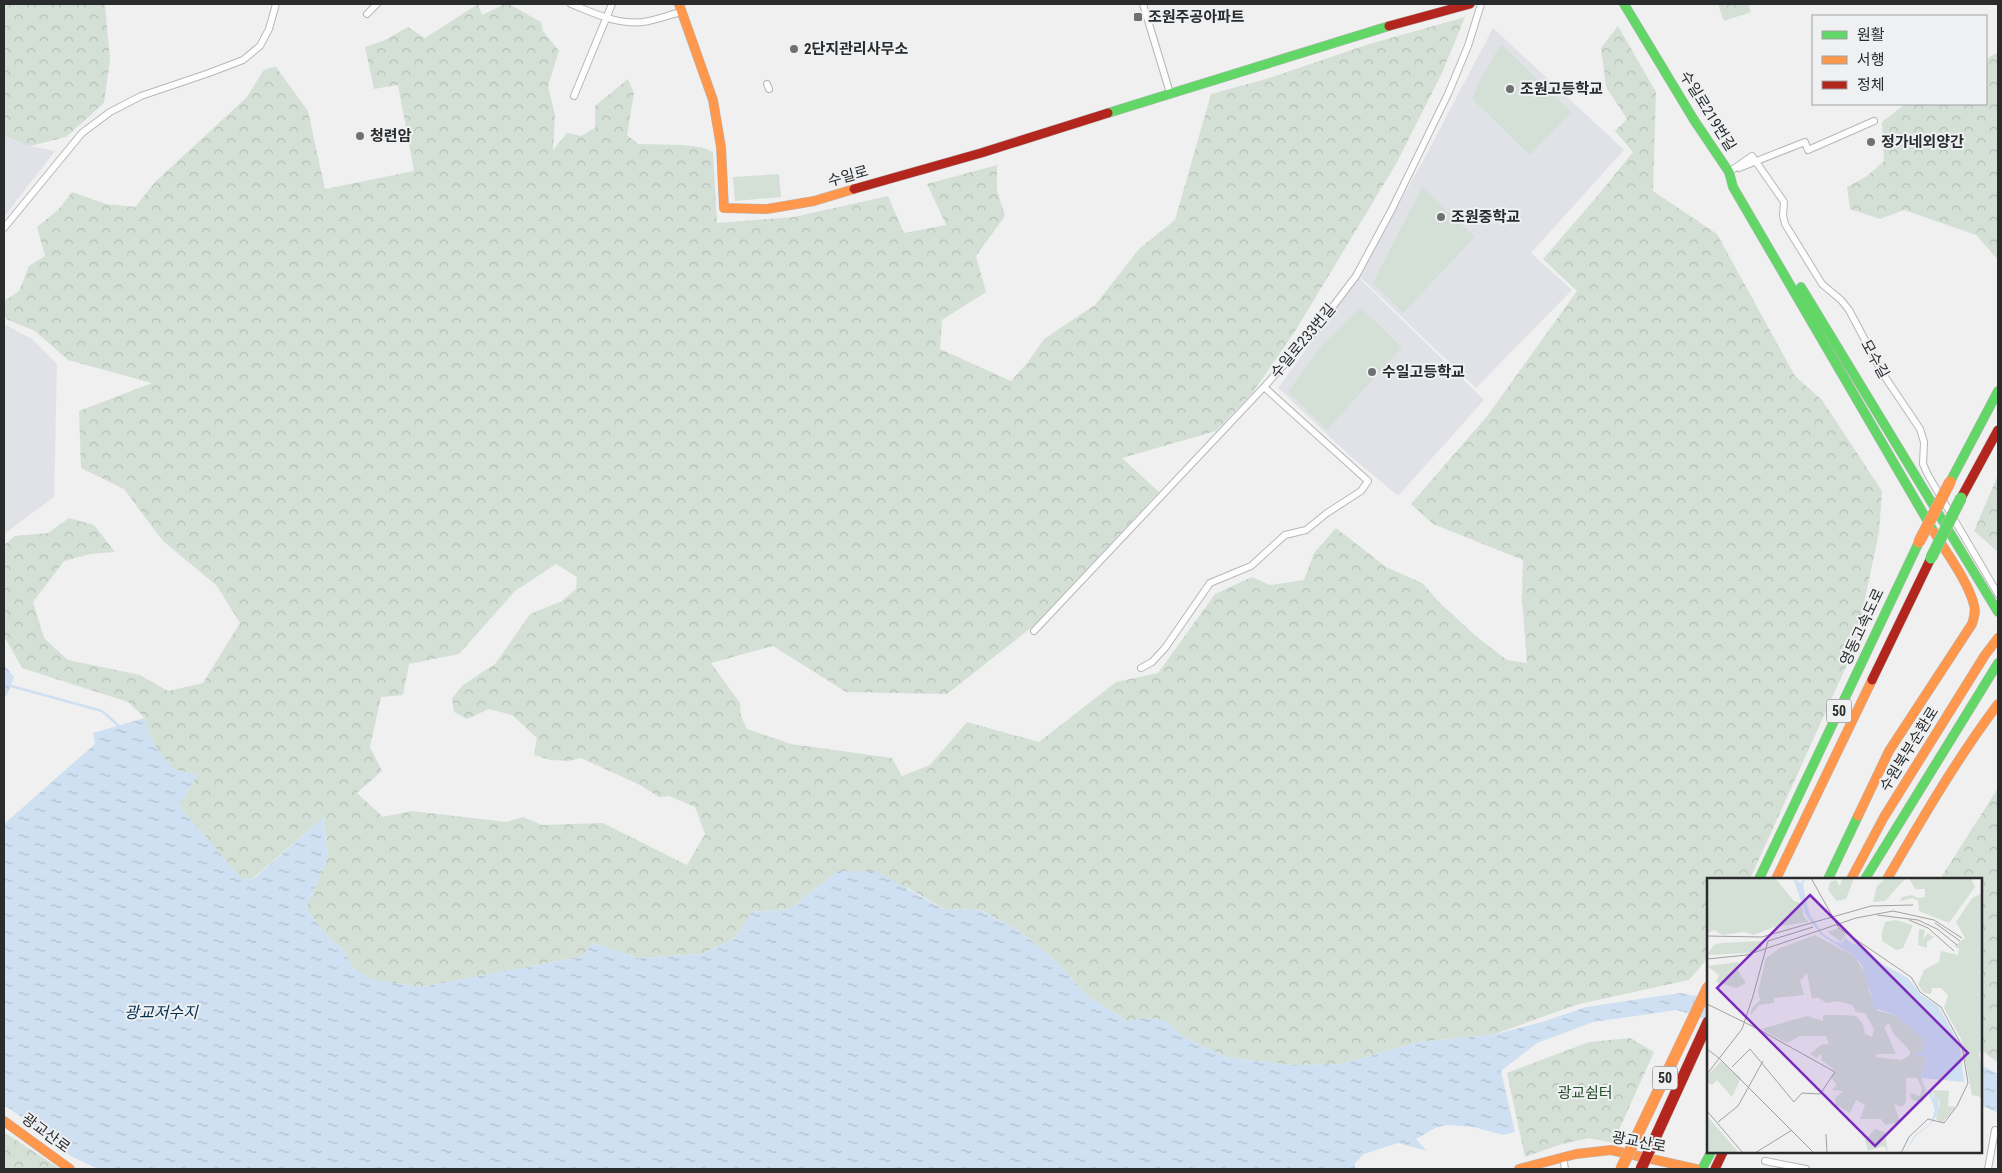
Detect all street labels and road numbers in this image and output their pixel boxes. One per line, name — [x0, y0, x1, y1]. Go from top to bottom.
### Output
street label: 수일로219번길 — [1676, 68, 1740, 154]
street label: 수일로 — [826, 162, 870, 190]
street label: 수일로233번길 — [1267, 300, 1339, 382]
street label: 모수길 — [1857, 337, 1893, 381]
street label: 영동고속도로 — [1836, 586, 1888, 668]
road number: 50 — [1826, 699, 1852, 722]
street label: 수원북부순환로 — [1876, 703, 1942, 795]
road number: 50 — [1652, 1066, 1678, 1090]
street label: 광교산로 — [18, 1109, 74, 1157]
street label: 광교산로 — [1610, 1128, 1668, 1156]

